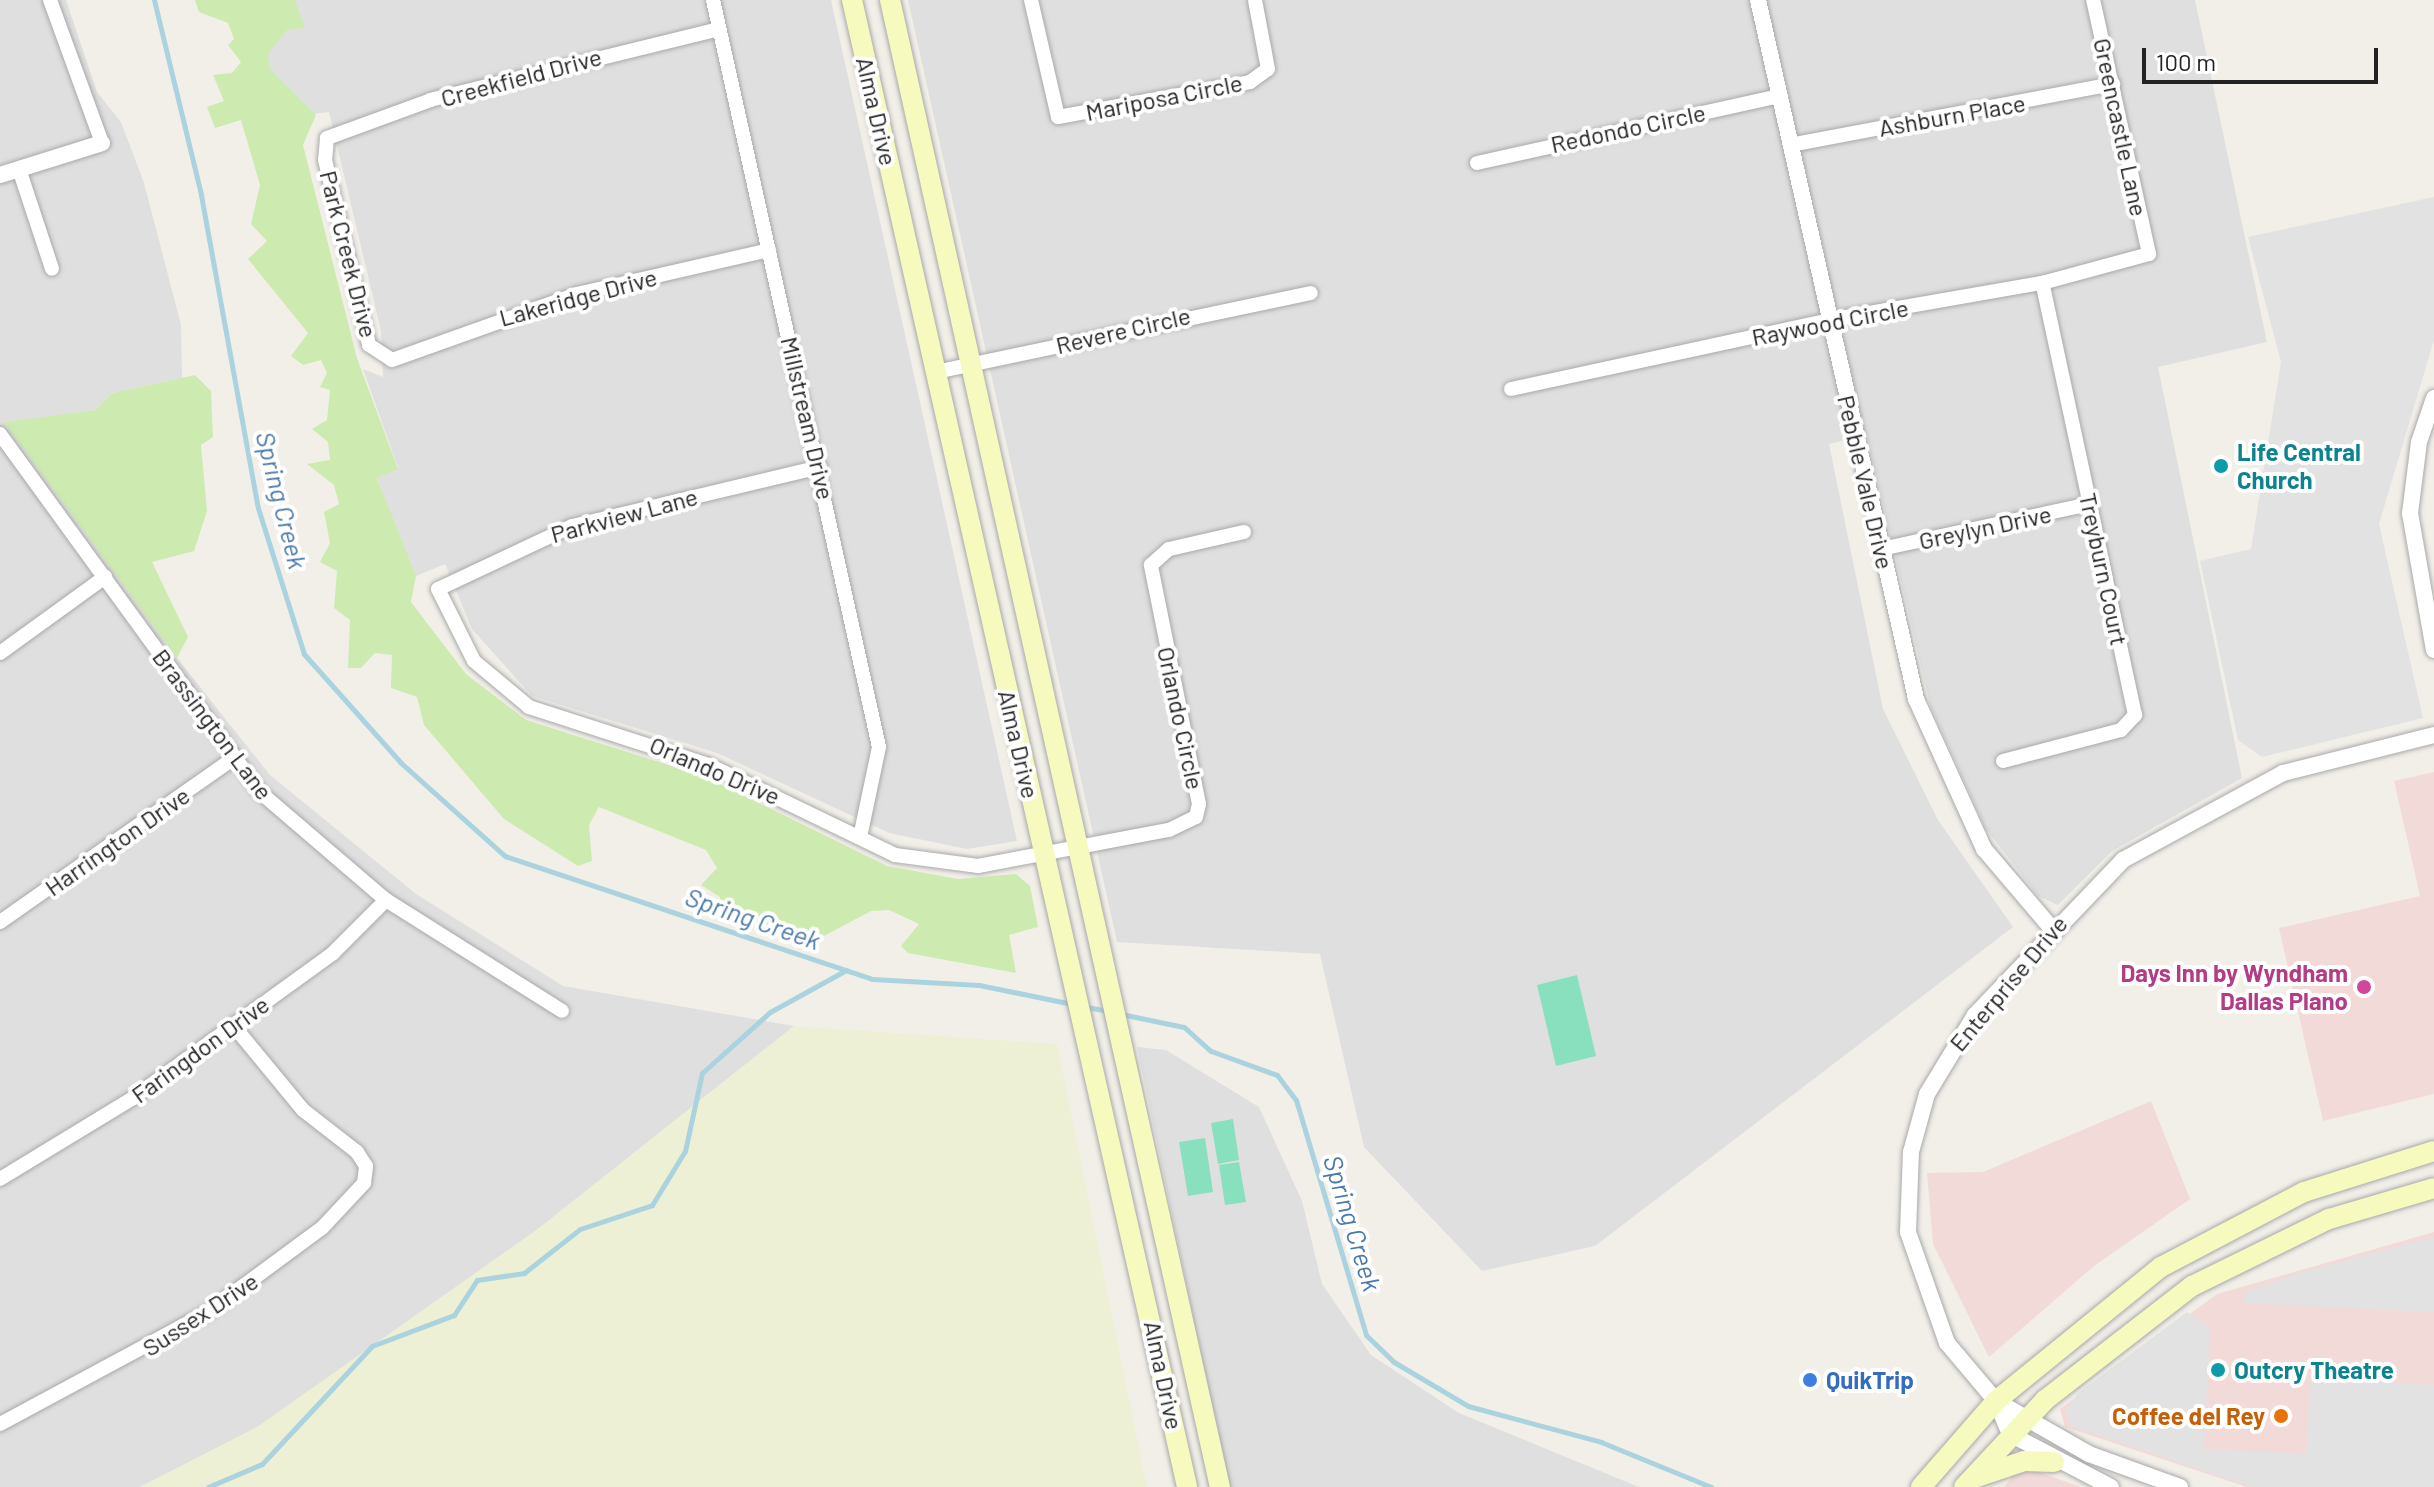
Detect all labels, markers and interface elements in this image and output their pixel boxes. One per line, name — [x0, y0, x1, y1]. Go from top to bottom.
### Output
scale bar — [2146, 32, 2382, 82]
street label: Greencastle Lane — [2088, 35, 2154, 219]
street label: Creekfield Drive — [438, 42, 604, 112]
text: 100 m — [2156, 47, 2216, 76]
street label: Alma Drive — [851, 54, 903, 168]
street label: Mariposa Circle — [1083, 68, 1245, 126]
street label: Ashburn Place — [1876, 88, 2028, 142]
street label: Redondo Circle — [1548, 98, 1708, 158]
street label: Park Creek Drive — [314, 168, 384, 340]
street label: Lakeridge Drive — [496, 262, 660, 332]
street label: Raywood Circle — [1749, 293, 1911, 351]
street label: Revere Circle — [1053, 301, 1193, 359]
street label: Millstream Drive — [775, 334, 841, 502]
street label: Pebble Vale Drive — [1832, 392, 1900, 572]
water label: Spring Creek — [250, 428, 314, 572]
place label: Life Central Church — [2237, 438, 2361, 494]
marker: Life Central Church — [2212, 457, 2230, 475]
street label: Parkview Lane — [547, 482, 701, 548]
street label: Treyburn Court — [2074, 490, 2134, 648]
street label: Greylyn Drive — [1916, 499, 2054, 555]
street label: Brassington Lane — [147, 643, 279, 805]
street label: Orlando Circle — [1152, 644, 1210, 792]
street label: Alma Drive — [993, 687, 1045, 801]
street label: Orlando Drive — [646, 730, 784, 810]
street label: Harrington Drive — [39, 780, 195, 902]
water label: Spring Creek — [682, 880, 824, 956]
street label: Enterprise Drive — [1943, 909, 2073, 1057]
place label: Days Inn by Wyndham Dallas Plano — [2120, 959, 2348, 1015]
marker: Days Inn by Wyndham Dallas Plano — [2355, 978, 2373, 996]
street label: Faringdon Drive — [126, 989, 274, 1109]
water label: Spring Creek — [1318, 1151, 1388, 1295]
street label: Sussex Drive — [137, 1266, 263, 1362]
street label: Alma Drive — [1138, 1318, 1190, 1432]
place label: Outcry Theatre — [2234, 1356, 2394, 1384]
marker: Outcry Theatre — [2209, 1361, 2227, 1379]
place label: QuikTrip — [1826, 1366, 1914, 1394]
marker: QuikTrip — [1801, 1371, 1819, 1389]
place label: Coffee del Rey — [2112, 1402, 2265, 1430]
marker: Coffee del Rey — [2272, 1407, 2290, 1425]

